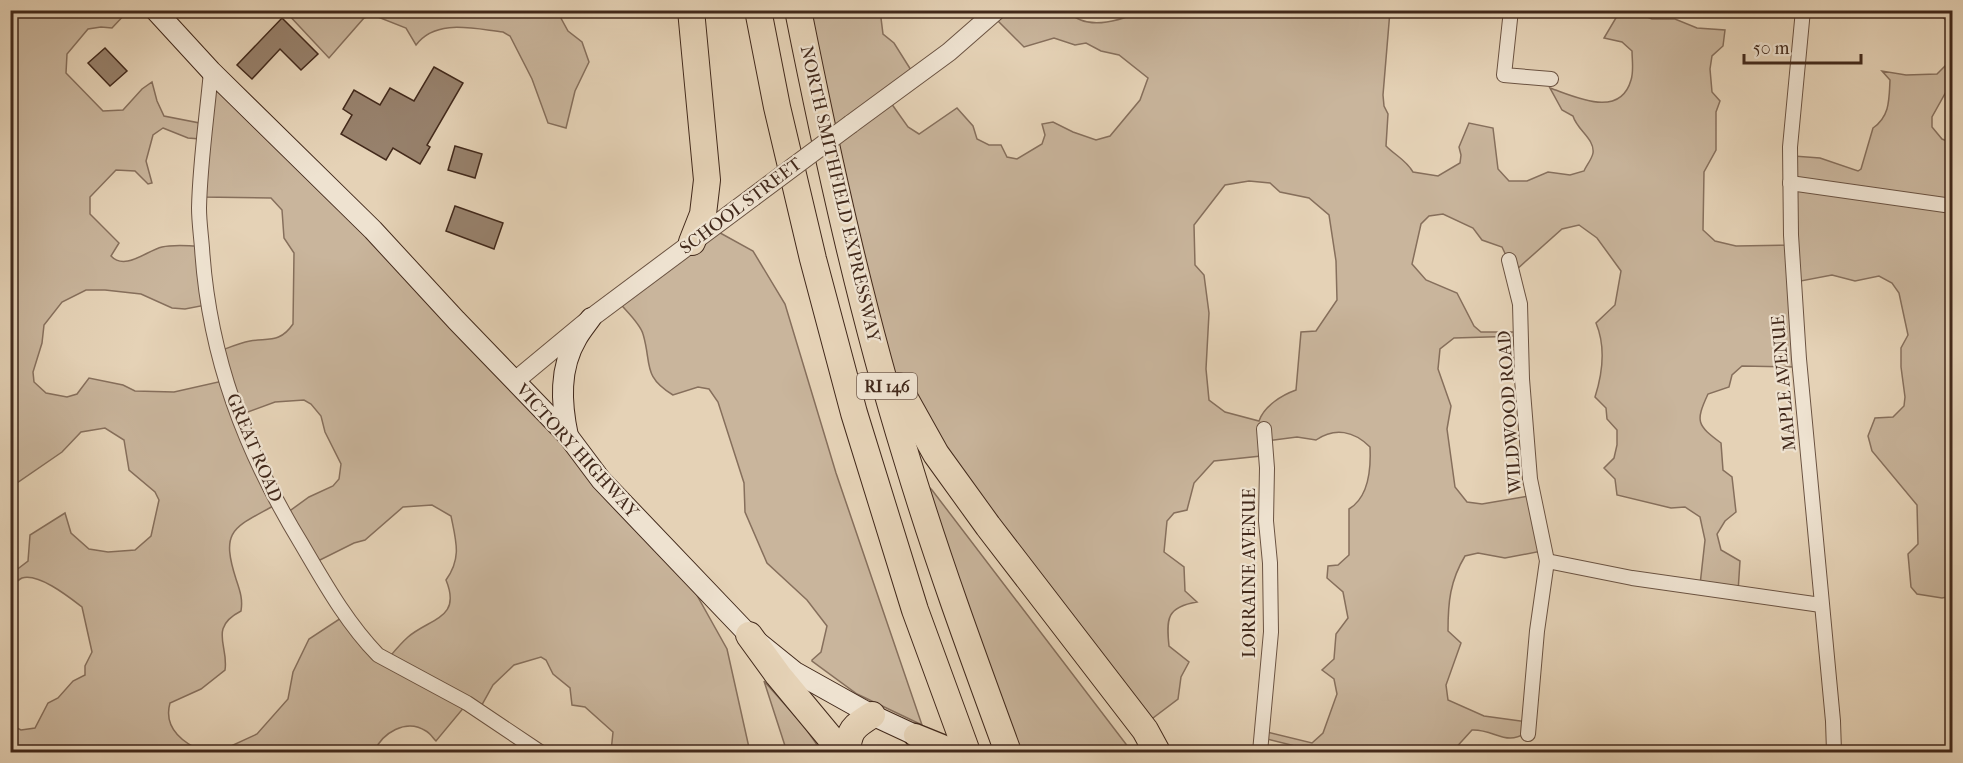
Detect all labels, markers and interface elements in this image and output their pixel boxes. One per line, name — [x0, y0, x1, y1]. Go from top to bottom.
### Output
scale bar — [1744, 27, 1861, 65]
text: 50 m — [1753, 38, 1790, 59]
street label: NORTH SMITHFIELD EXPRESSWAY — [796, 44, 885, 345]
street label: SCHOOL STREET — [676, 153, 807, 259]
street label: MAPLE AVENUE — [1768, 314, 1800, 452]
street label: WILDWOOD ROAD — [1494, 330, 1526, 495]
road number: RI 146 — [857, 373, 917, 399]
street label: VICTORY HIGHWAY — [511, 379, 643, 523]
street label: GREAT ROAD — [222, 391, 286, 505]
street label: LORRAINE AVENUE — [1239, 488, 1260, 658]

